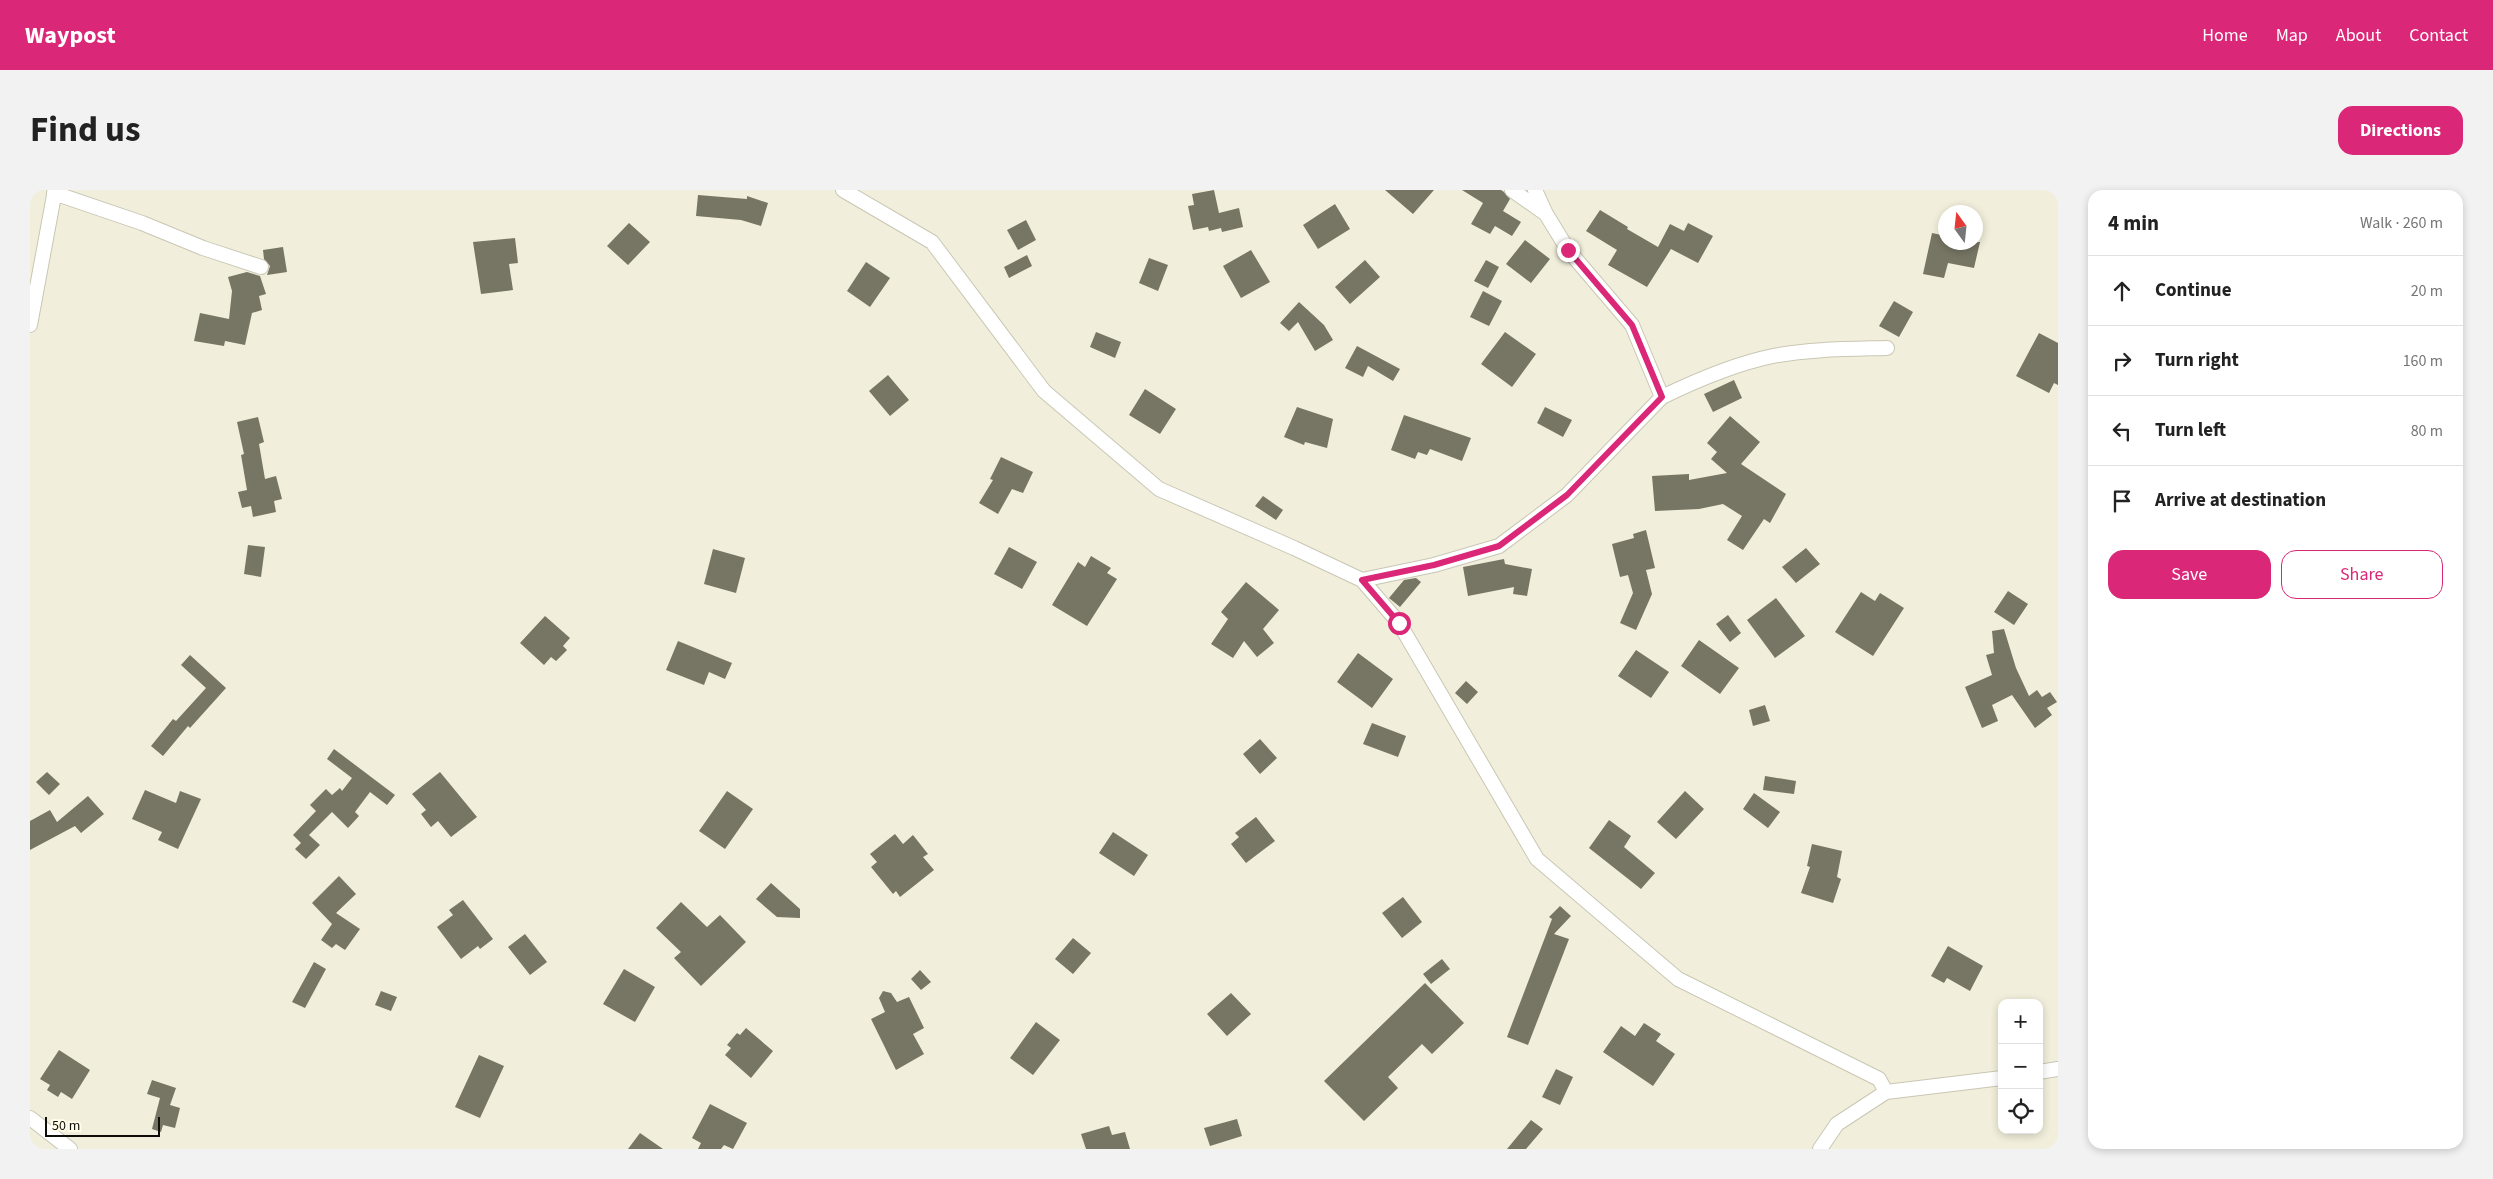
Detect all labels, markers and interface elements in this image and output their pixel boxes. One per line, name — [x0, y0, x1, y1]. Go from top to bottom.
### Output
text: Waypost — [25, 18, 116, 53]
text: Home — [2202, 23, 2248, 48]
text: Map — [2276, 23, 2308, 48]
text: About — [2336, 23, 2381, 48]
text: Contact — [2409, 23, 2468, 48]
text: Find us — [30, 105, 140, 155]
button: Directions — [2338, 106, 2463, 155]
north arrow — [1938, 205, 1983, 250]
text: 4 min — [2108, 208, 2159, 238]
text: Walk · 260 m — [2360, 212, 2443, 234]
route end — [1557, 239, 1580, 262]
icon: ahead — [2108, 277, 2136, 305]
text: Continue — [2155, 277, 2232, 304]
text: 20 m — [2411, 280, 2443, 302]
icon: right — [2108, 347, 2136, 375]
text: Turn right — [2155, 347, 2239, 374]
text: 160 m — [2403, 350, 2443, 372]
icon: left — [2108, 417, 2136, 445]
text: Turn left — [2155, 417, 2226, 444]
text: 80 m — [2411, 420, 2443, 442]
icon: arrive — [2108, 487, 2136, 515]
text: Arrive at destination — [2155, 487, 2326, 514]
button: Save — [2108, 550, 2271, 599]
button: Share — [2281, 550, 2443, 599]
route start — [1388, 612, 1411, 635]
map controls — [1998, 999, 2043, 1134]
button: + — [1998, 999, 2043, 1044]
button: − — [1998, 1044, 2043, 1089]
button: locate — [1998, 1089, 2043, 1134]
scale bar — [45, 1114, 160, 1137]
text: 50 m — [52, 1116, 80, 1136]

